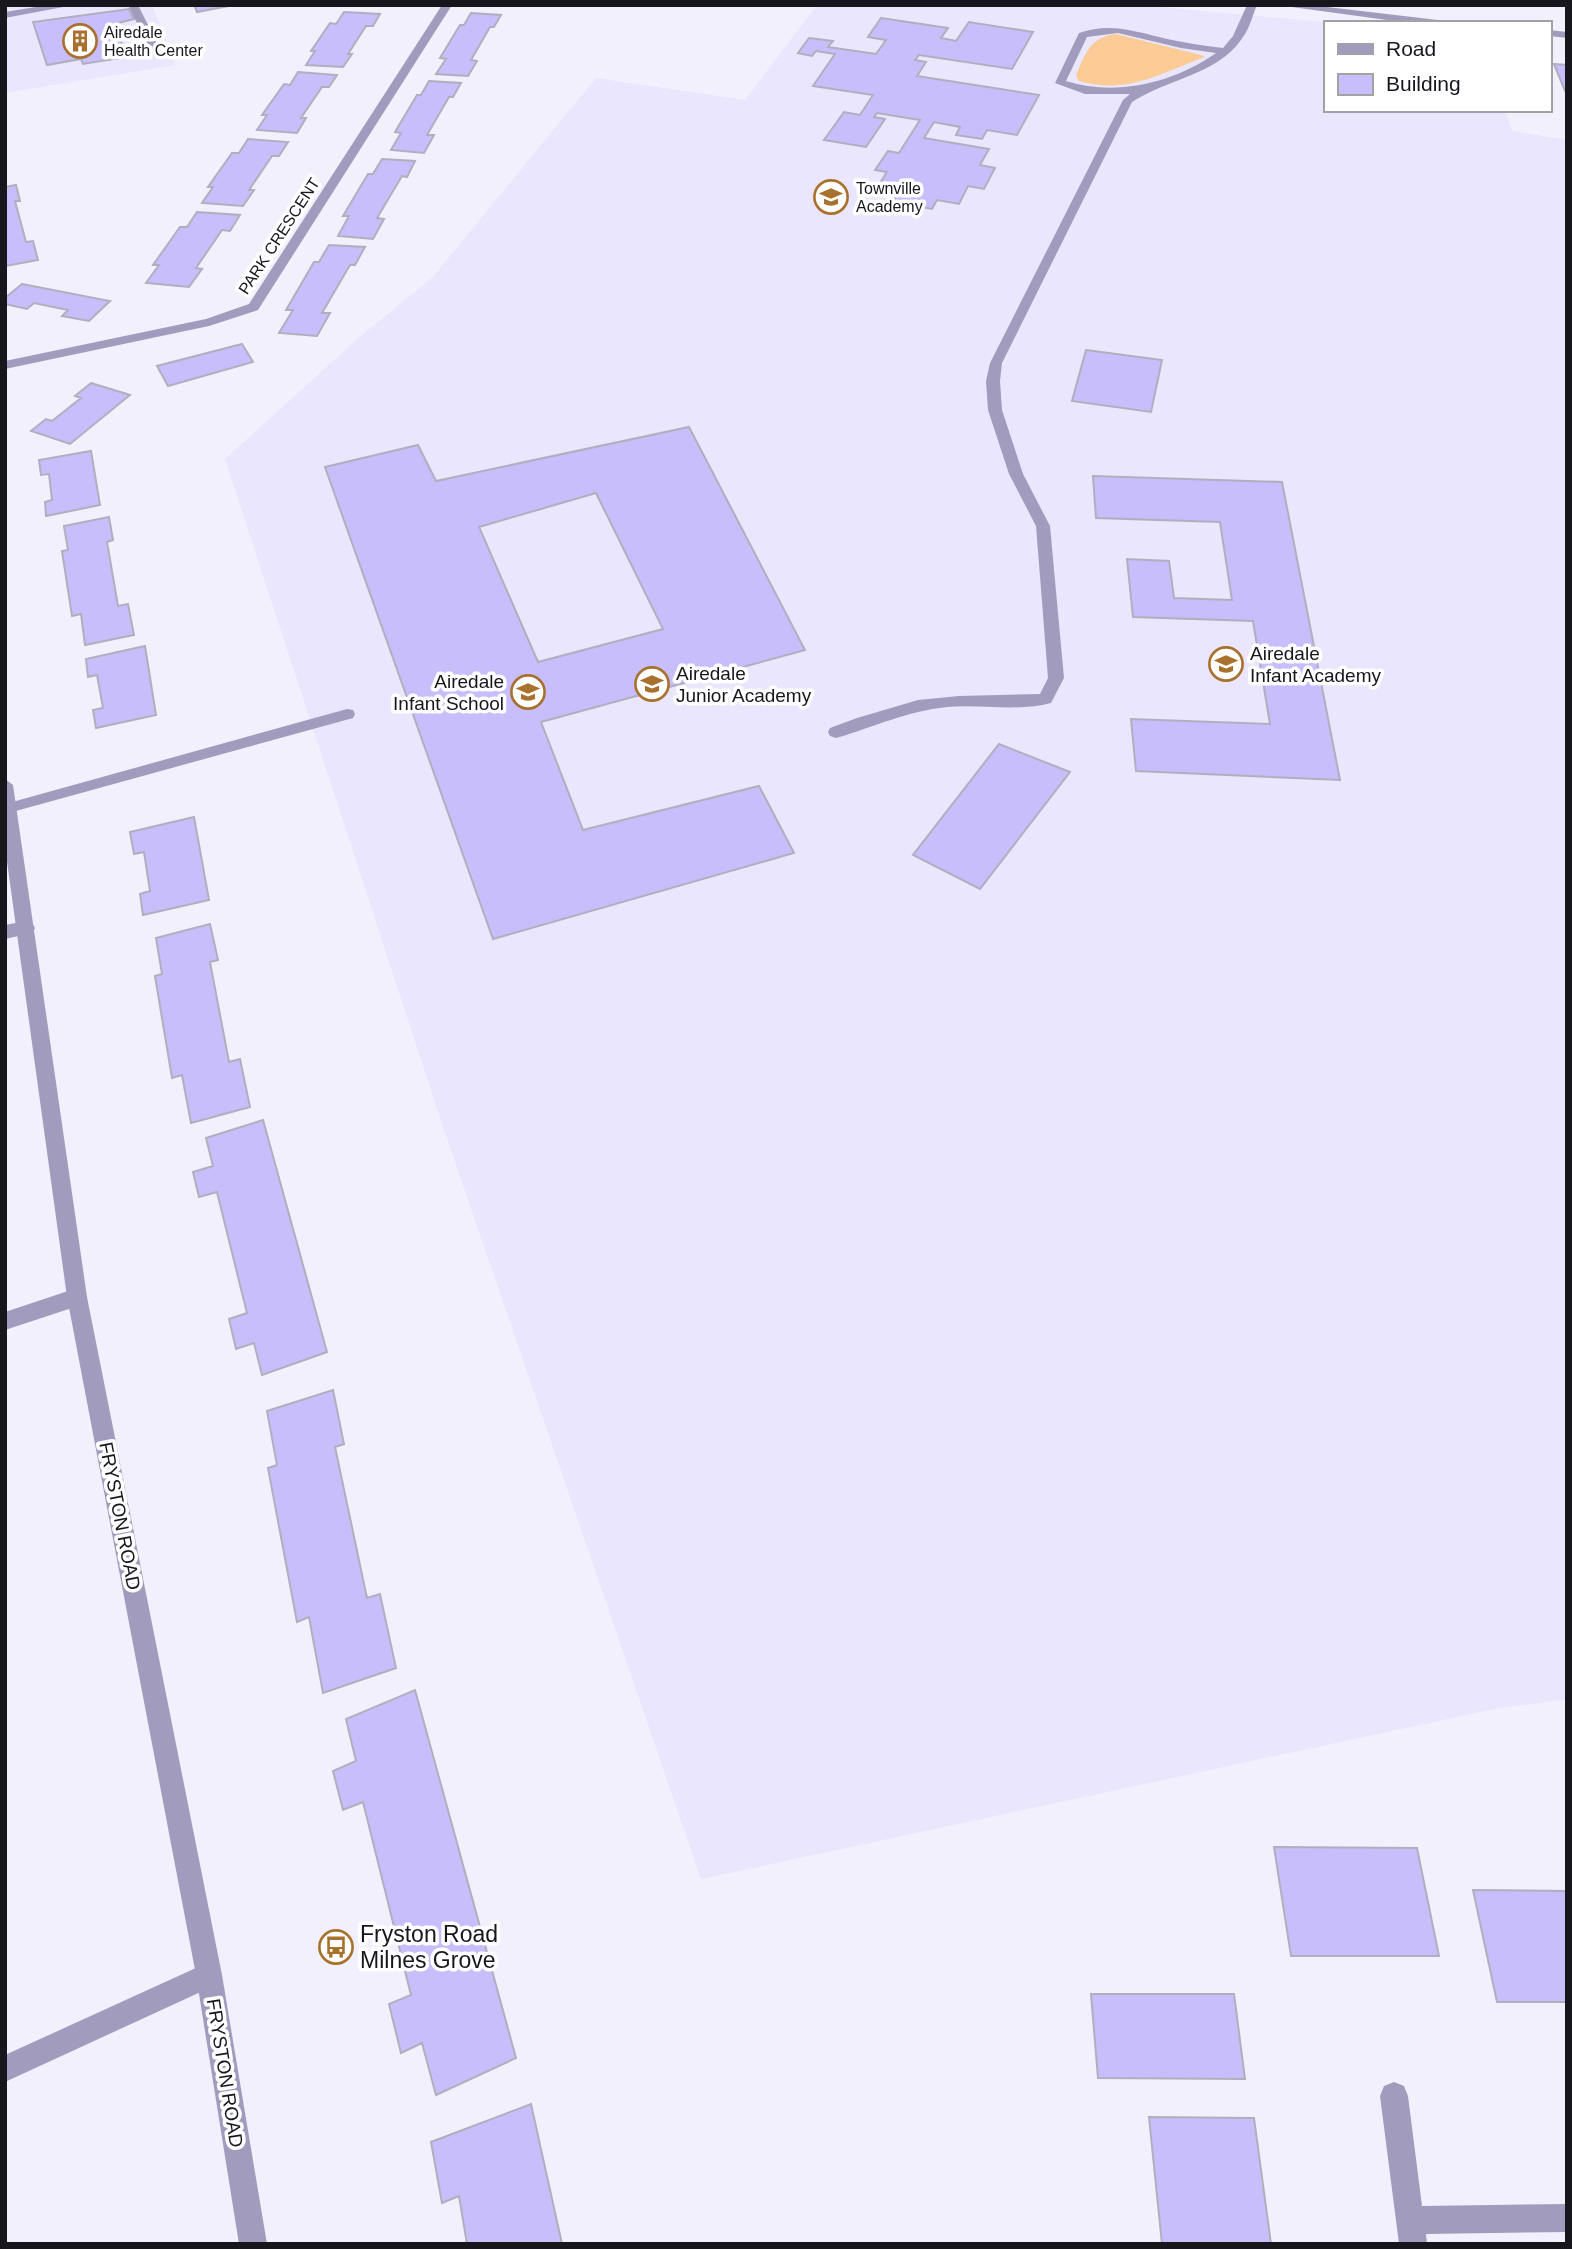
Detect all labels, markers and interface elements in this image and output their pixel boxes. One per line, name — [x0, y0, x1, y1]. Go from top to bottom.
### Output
legend — [1324, 21, 1551, 112]
building icon: Airedale Health Center — [61, 22, 99, 60]
place label: Airedale Health Center — [104, 24, 203, 59]
text: Road — [1386, 37, 1436, 60]
text: Building — [1386, 72, 1461, 95]
street label: PARK CRESCENT — [235, 175, 323, 297]
school or university icon: Townville Academy — [812, 178, 850, 216]
place label: Townville Academy — [856, 180, 923, 215]
place label: Airedale Infant Academy — [1250, 643, 1381, 686]
school or university icon: Airedale Infant Academy — [1207, 645, 1245, 683]
place label: Airedale Junior Academy — [676, 663, 812, 706]
school or university icon: Airedale Junior Academy — [633, 665, 671, 703]
place label: Airedale Infant School — [393, 671, 504, 714]
school or university icon: Airedale Infant School — [509, 673, 547, 711]
street label: FRYSTON ROAD — [95, 1440, 145, 1592]
place label: Fryston Road Milnes Grove — [360, 1921, 498, 1973]
bus stop icon: Fryston Road Milnes Grove — [317, 1928, 355, 1966]
street label: FRYSTON ROAD — [203, 1997, 247, 2149]

